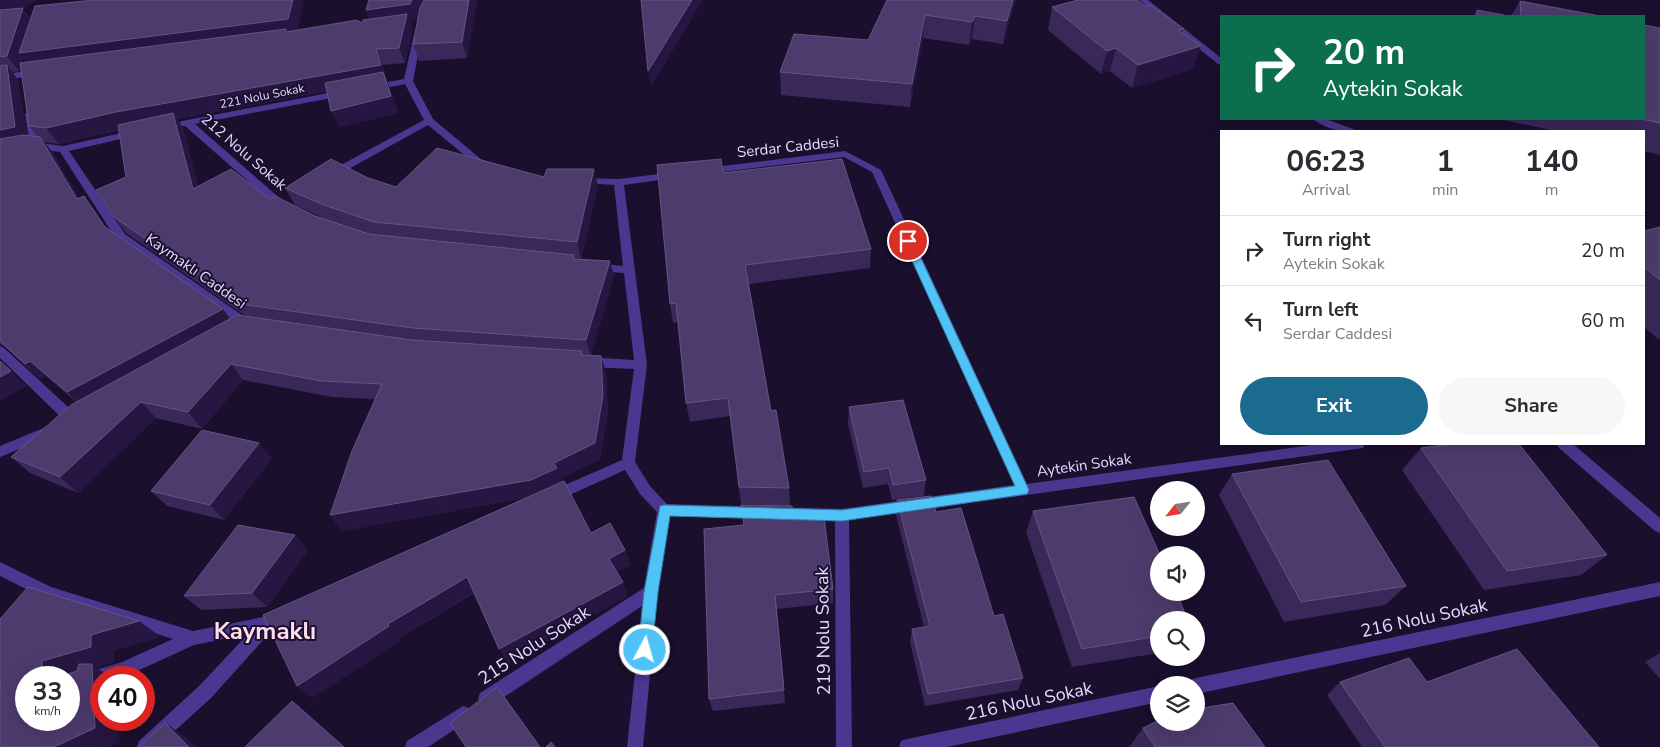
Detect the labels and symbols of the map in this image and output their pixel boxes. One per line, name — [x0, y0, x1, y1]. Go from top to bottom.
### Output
street label: 221 Nolu Sokak — [218, 80, 307, 112]
street label: 212 Nolu Sokak — [197, 109, 291, 195]
street label: Serdar Caddesi — [736, 132, 840, 162]
pin — [887, 220, 929, 262]
street label: Kaymaklı Caddesi — [142, 229, 250, 313]
street label: Aytekin Sokak — [1035, 448, 1133, 482]
north arrow — [1150, 481, 1205, 536]
street label: 219 Nolu Sokak — [810, 565, 836, 696]
street label: 216 Nolu Sokak — [1358, 593, 1491, 643]
street label: 215 Nolu Sokak — [473, 599, 595, 690]
district label: Kaymaklı — [214, 615, 316, 647]
position arrow — [618, 623, 670, 675]
speed limit sign: 40 — [90, 666, 155, 731]
street label: 216 Nolu Sokak — [963, 676, 1096, 726]

